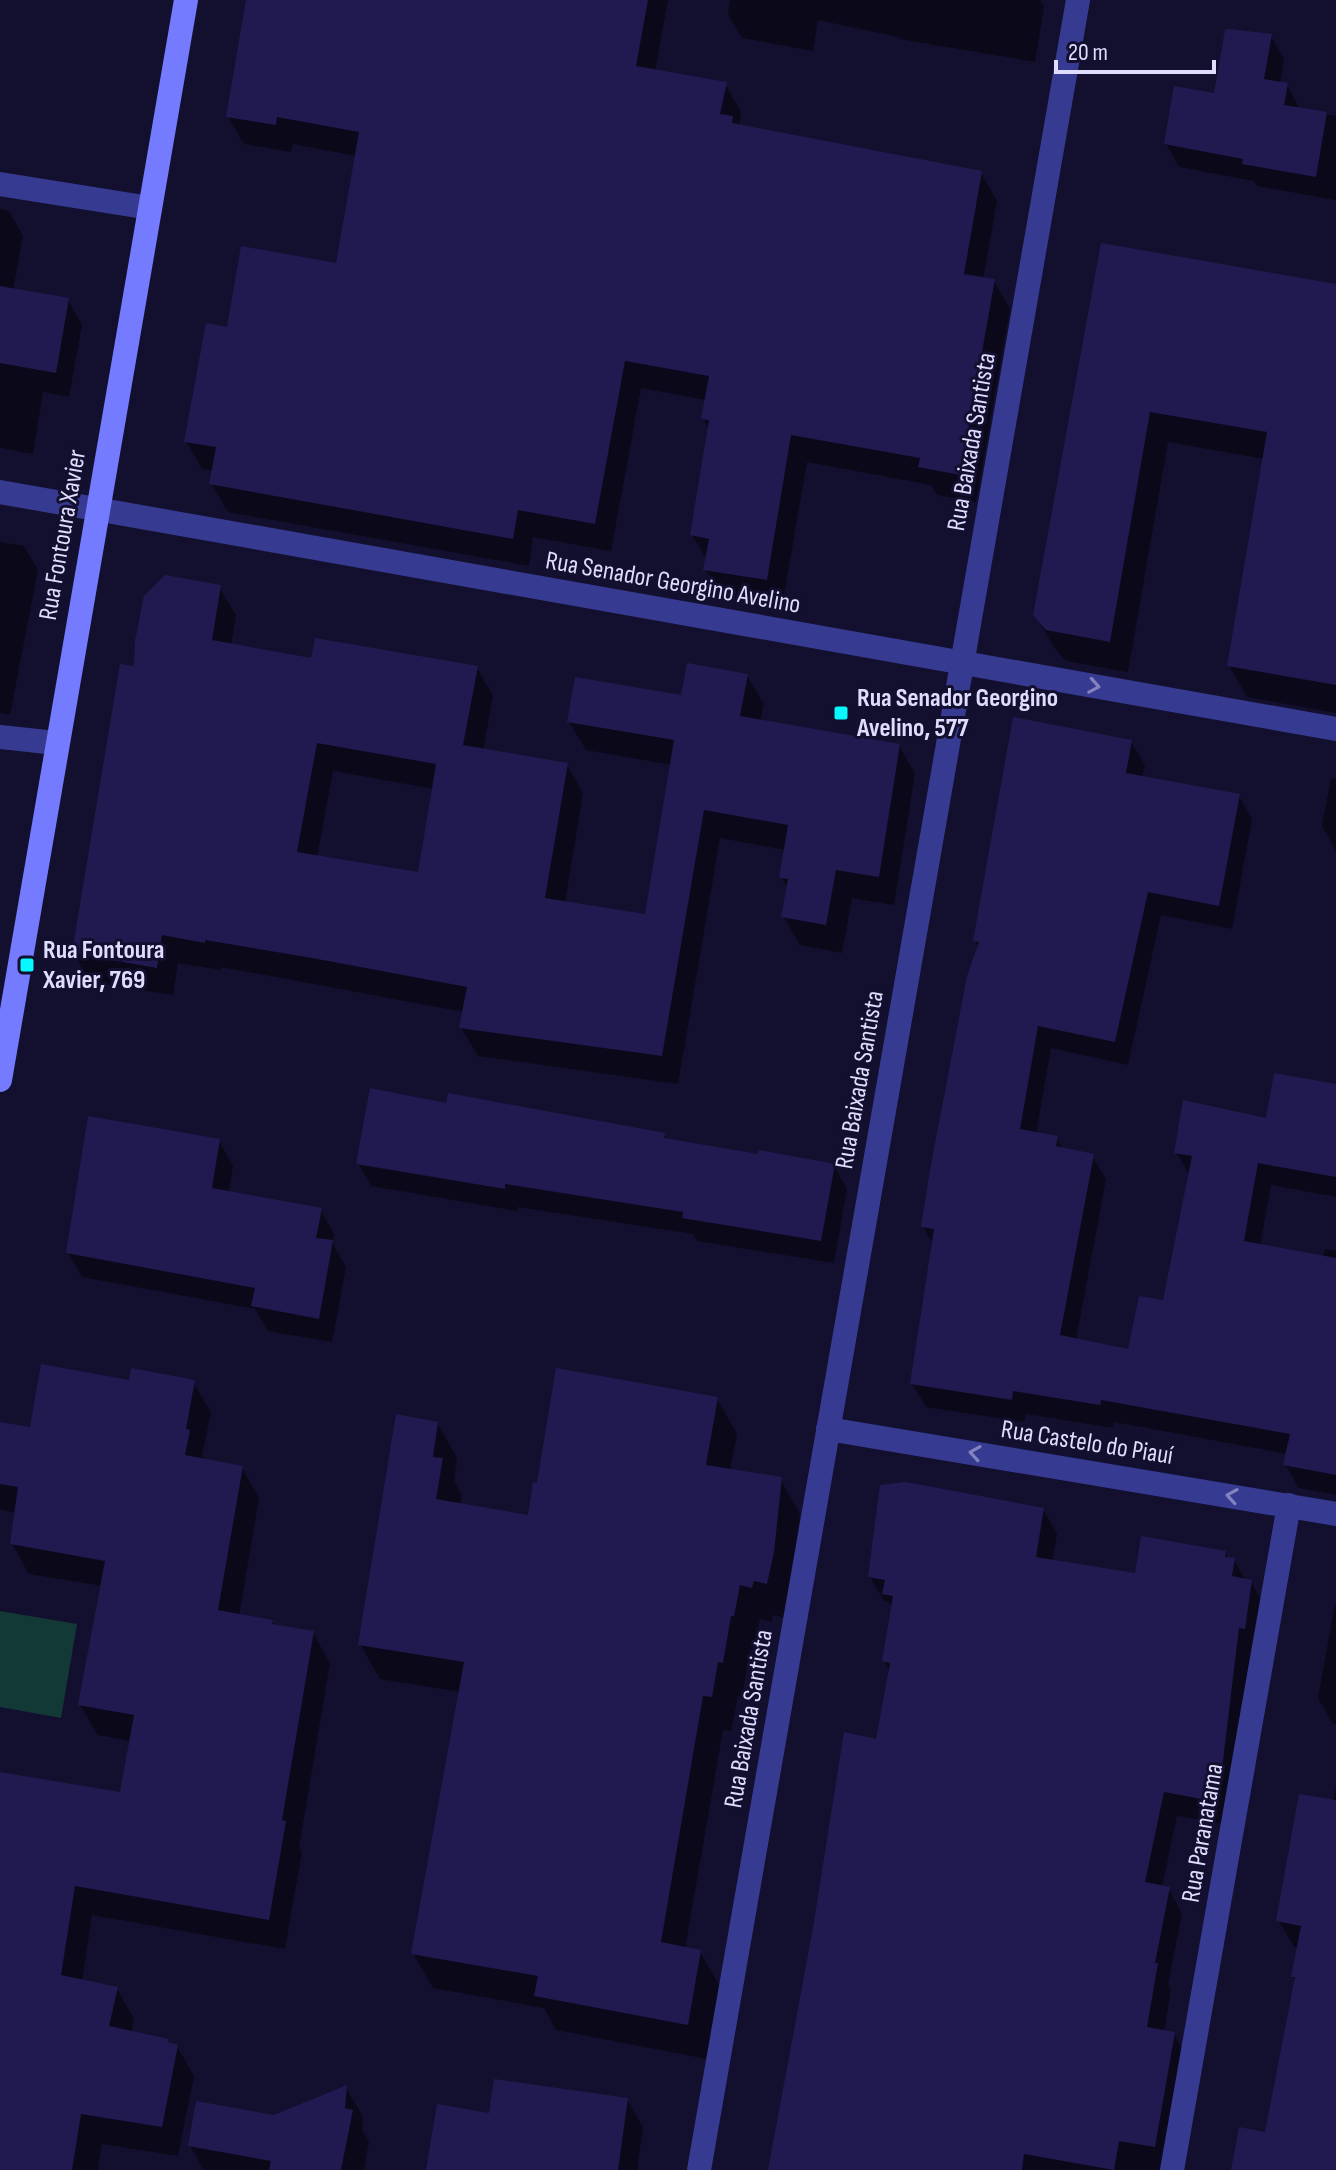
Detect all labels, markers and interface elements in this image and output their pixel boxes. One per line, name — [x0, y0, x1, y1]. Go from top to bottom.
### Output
scale bar — [1056, 24, 1214, 74]
text: 20 m — [1068, 38, 1108, 67]
street label: Rua Baixada Santista — [941, 350, 1003, 534]
street label: Rua Fontoura Xavier — [33, 447, 93, 623]
street label: Rua Senador Georgino Avelino — [543, 545, 803, 621]
one-way arrow — [1087, 676, 1100, 693]
place label: Rua Senador Georgino Avelino, 577 — [856, 683, 1058, 744]
marker: Rua Senador Georgino Avelino, 577 — [832, 704, 850, 722]
place label: Rua Fontoura Xavier, 769 — [42, 935, 165, 996]
marker: Rua Fontoura Xavier, 769 — [18, 956, 36, 974]
street label: Rua Baixada Santista — [829, 988, 891, 1172]
street label: Rua Castelo do Piauí — [999, 1414, 1175, 1472]
one-way arrow — [968, 1446, 982, 1463]
one-way arrow — [1225, 1488, 1238, 1505]
street label: Rua Baixada Santista — [718, 1627, 780, 1811]
street label: Rua Paranatama — [1176, 1761, 1230, 1905]

